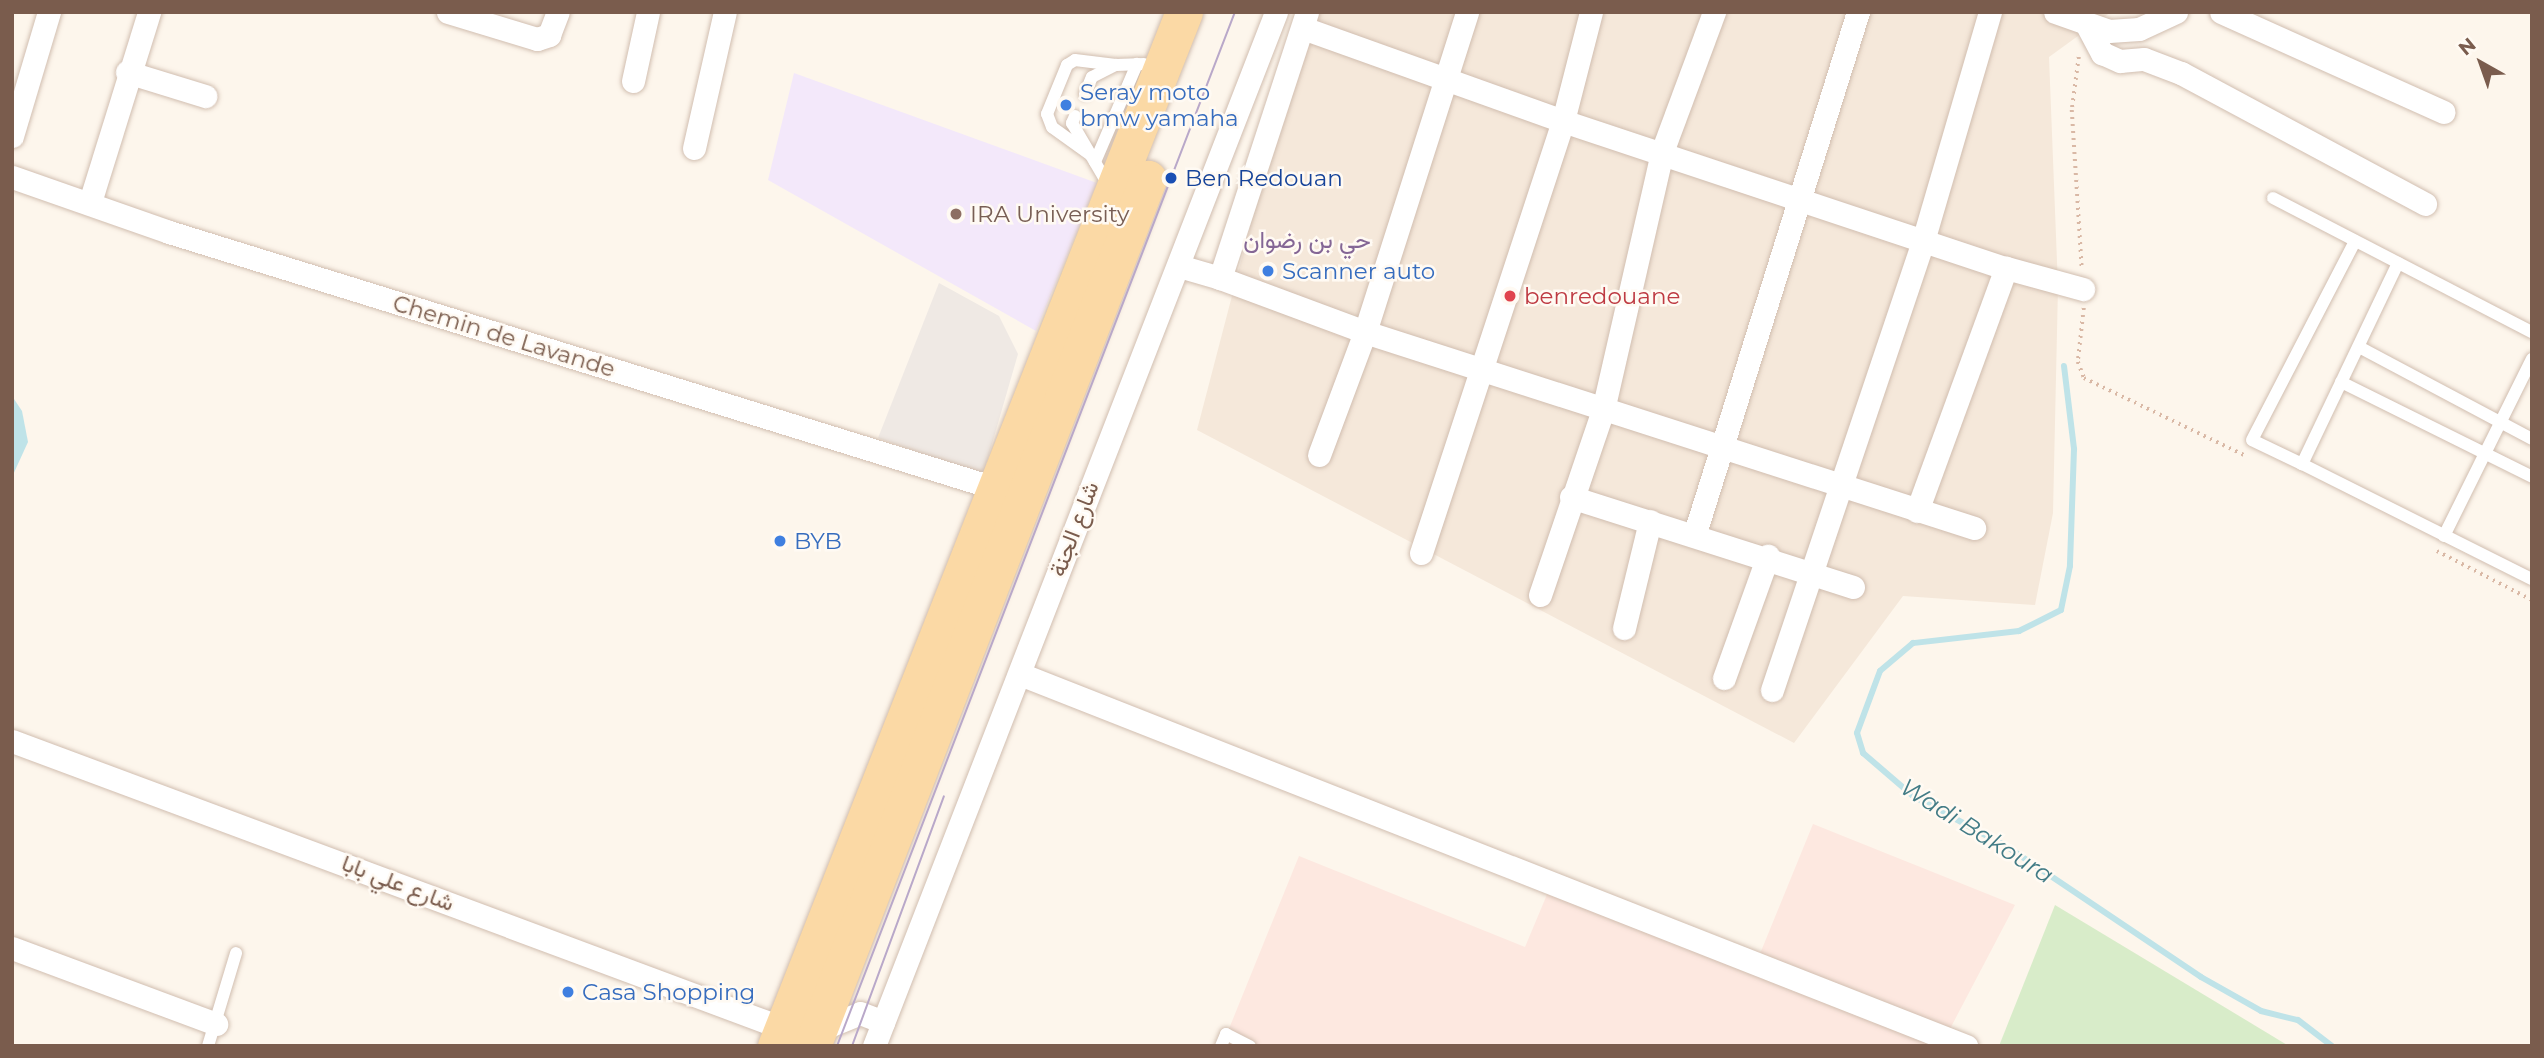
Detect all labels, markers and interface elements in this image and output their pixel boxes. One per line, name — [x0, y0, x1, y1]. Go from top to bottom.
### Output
north arrow — [2446, 28, 2516, 98]
text: N — [2454, 33, 2480, 60]
place label: Seray moto bmw yamaha — [1080, 78, 1239, 132]
marker: Seray moto bmw yamaha — [1058, 97, 1074, 113]
place label: Ben Redouan — [1185, 164, 1343, 192]
marker: Ben Redouan — [1163, 170, 1179, 186]
place label: IRA University — [970, 200, 1129, 228]
marker: IRA University — [948, 206, 964, 222]
district label: حي بن رضوان — [1243, 226, 1371, 254]
place label: Scanner auto — [1282, 257, 1435, 285]
marker: Scanner auto — [1260, 263, 1276, 279]
place label: benredouane — [1524, 282, 1680, 310]
marker: benredouane — [1502, 288, 1518, 304]
street label: Chemin de Lavande — [390, 289, 618, 383]
street label: شارع الجنة — [1043, 478, 1105, 580]
place label: BYB — [794, 527, 842, 555]
marker: BYB — [772, 533, 788, 549]
water label: Wadi Bakoura — [1895, 772, 2059, 890]
street label: شارع علي بابا — [338, 849, 458, 917]
place label: Casa Shopping — [582, 978, 755, 1006]
marker: Casa Shopping — [560, 984, 576, 1000]

